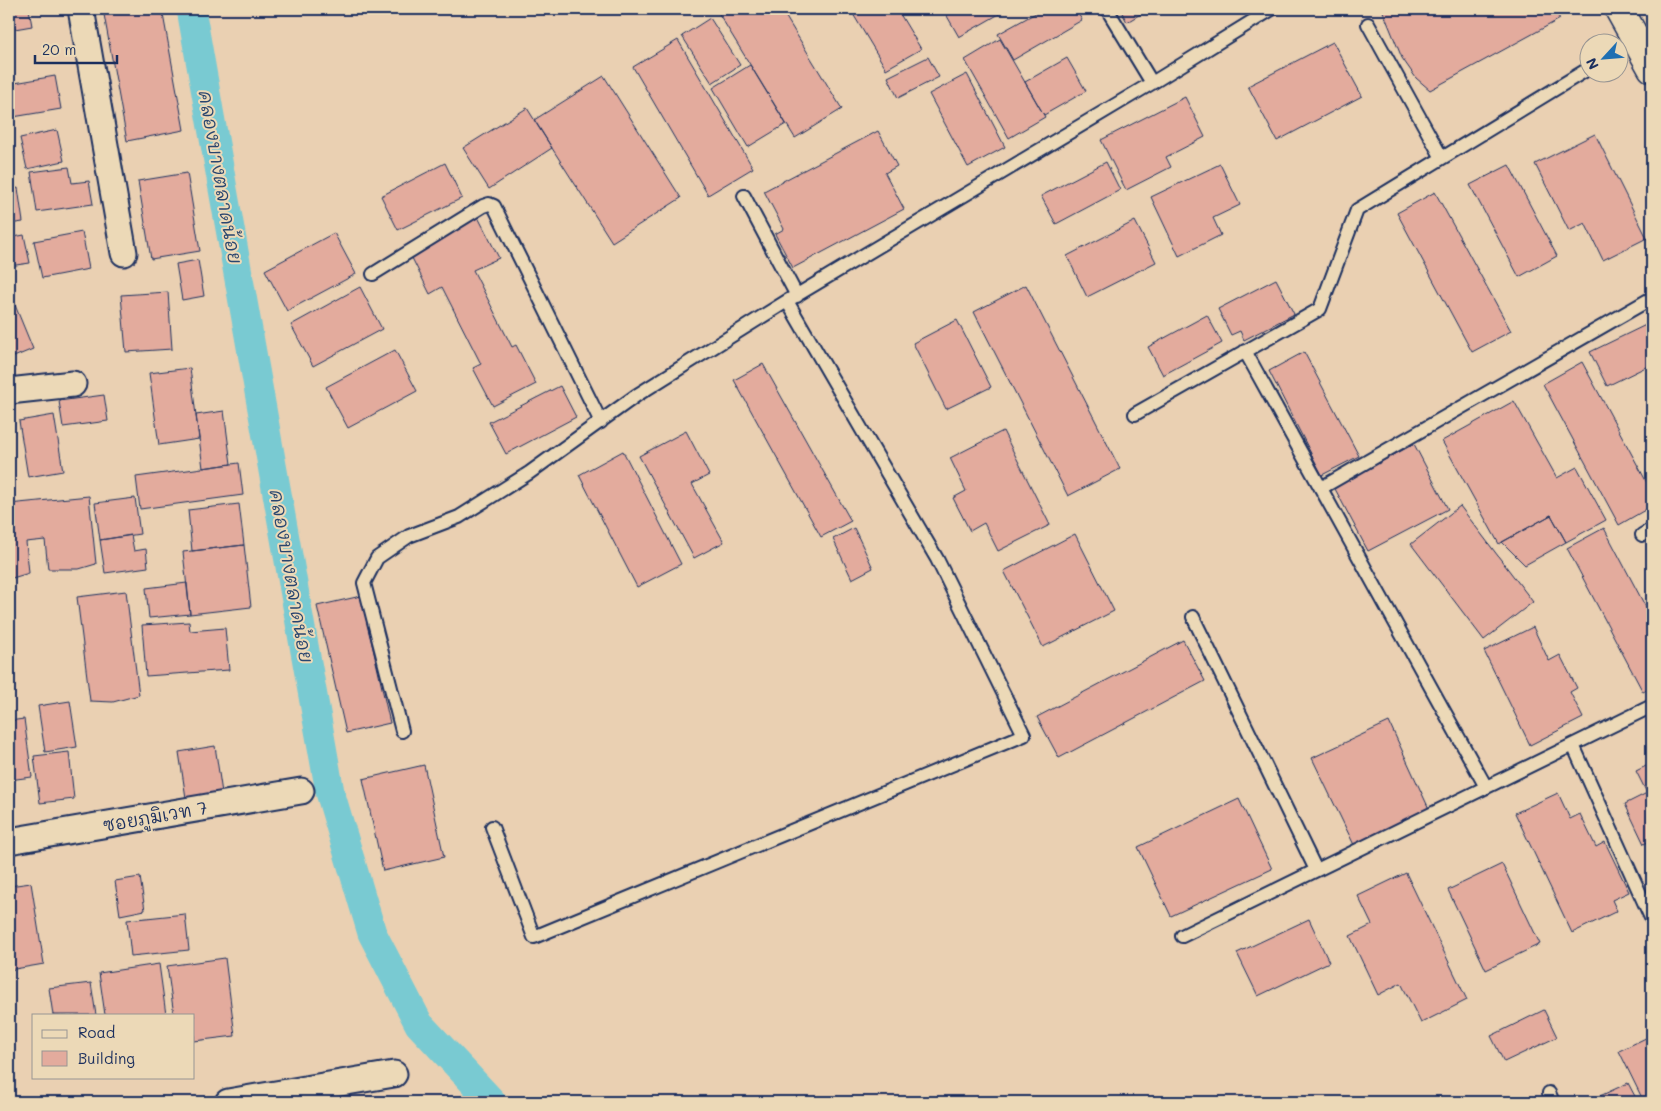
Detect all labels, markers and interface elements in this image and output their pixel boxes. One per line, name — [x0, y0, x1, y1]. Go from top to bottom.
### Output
scale bar — [35, 32, 118, 64]
north arrow — [1578, 32, 1628, 82]
text: 20 m — [42, 39, 76, 59]
text: N — [1581, 55, 1603, 73]
water label: คลองบางตลาดน้อย — [193, 88, 249, 266]
water label: คลองบางตลาดน้อย — [264, 487, 320, 665]
street label: ซอยภูมิเวท 7 — [101, 795, 210, 839]
legend — [32, 1014, 195, 1078]
text: Road — [78, 1022, 115, 1042]
text: Building — [78, 1048, 135, 1068]

